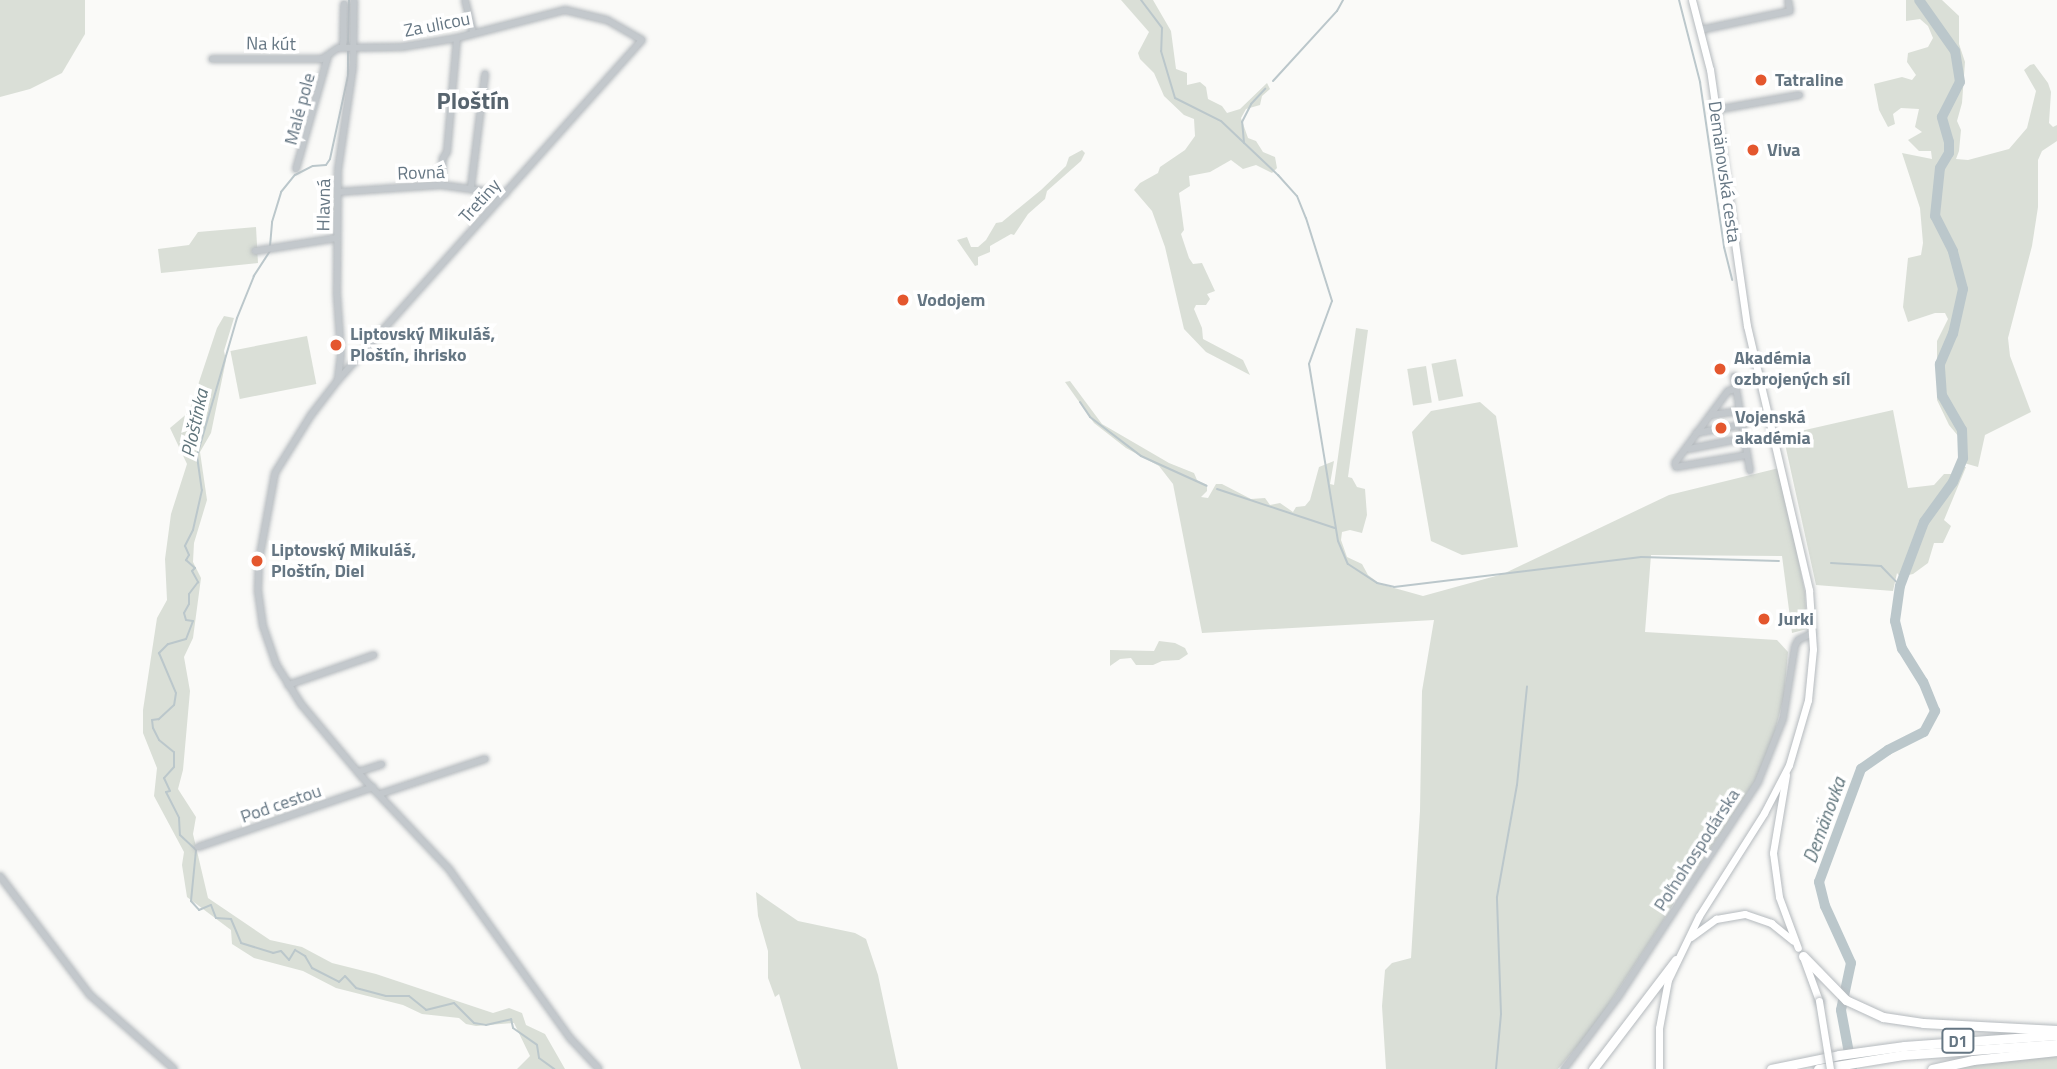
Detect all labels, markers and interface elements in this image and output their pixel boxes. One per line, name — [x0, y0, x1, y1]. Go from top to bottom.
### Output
street label: Za ulicou — [402, 8, 472, 42]
street label: Na kút — [246, 33, 296, 55]
place label: Tatraline — [1775, 69, 1843, 91]
street label: Malé pole — [280, 71, 320, 147]
marker: Tatraline — [1753, 72, 1769, 88]
district label: Ploštín — [437, 87, 509, 115]
street label: Demänovská cesta — [1703, 100, 1745, 244]
place label: Viva — [1767, 139, 1801, 161]
marker: Viva — [1745, 142, 1761, 158]
street label: Rovná — [397, 161, 445, 185]
street label: Tretiny — [455, 175, 505, 227]
street label: Hlavná — [313, 179, 335, 231]
place label: Vodojem — [917, 289, 985, 311]
marker: Vodojem — [895, 292, 911, 308]
place label: Liptovský Mikuláš, Ploštín, ihrisko — [350, 324, 495, 366]
marker: Liptovský Mikuláš, Ploštín, ihrisko — [328, 337, 344, 353]
place label: Akadémia ozbrojených síl — [1734, 348, 1851, 390]
marker: Akadémia ozbrojených síl — [1712, 361, 1728, 377]
water label: Ploštínka — [176, 387, 212, 459]
place label: Vojenská akadémia — [1735, 407, 1811, 450]
marker: Vojenská akadémia — [1713, 420, 1729, 436]
place label: Liptovský Mikuláš, Ploštín, Diel — [271, 540, 416, 582]
marker: Liptovský Mikuláš, Ploštín, Diel — [249, 553, 265, 569]
place label: Jurki — [1778, 608, 1814, 630]
marker: Jurki — [1756, 611, 1772, 627]
water label: Demänovka — [1798, 774, 1850, 866]
street label: Pod cestou — [238, 780, 324, 828]
street label: Poľnohospodárska — [1649, 785, 1745, 915]
road number: D1 — [1940, 1028, 1976, 1054]

